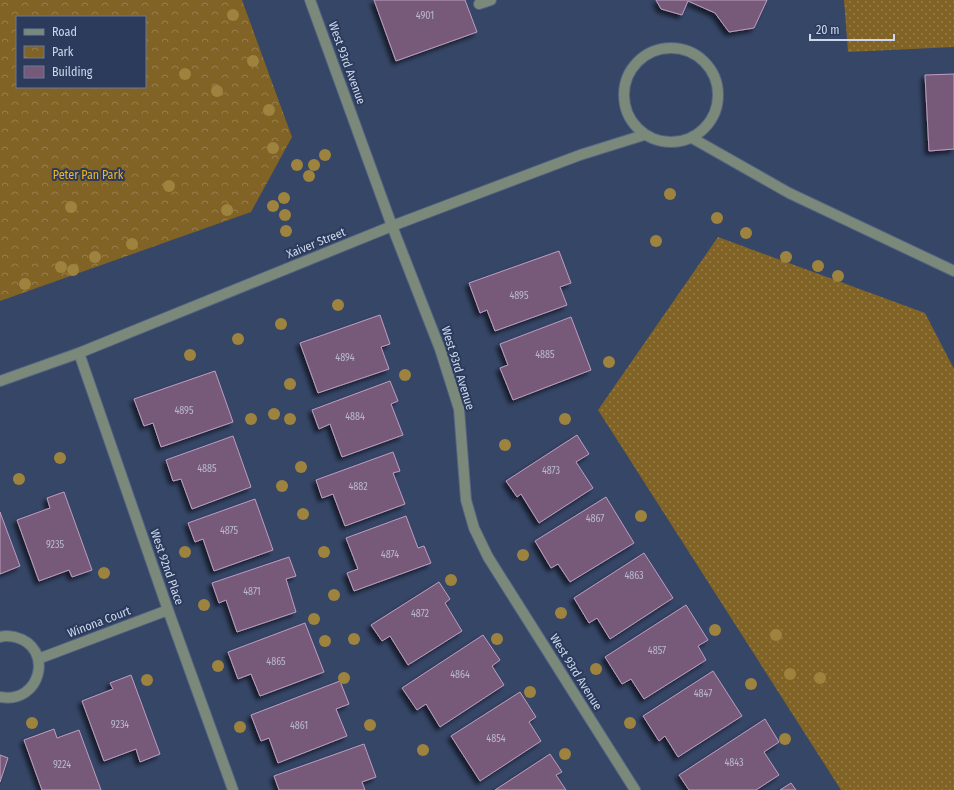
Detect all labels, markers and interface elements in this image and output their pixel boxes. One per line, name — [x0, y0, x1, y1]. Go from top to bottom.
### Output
house number: 4901 — [416, 10, 434, 22]
legend — [16, 16, 146, 88]
scale bar — [810, 16, 894, 42]
street label: West 93rd Avenue — [326, 20, 368, 106]
text: 20 m — [816, 23, 840, 37]
text: Road — [52, 25, 77, 39]
text: Park — [52, 45, 74, 59]
text: Building — [52, 65, 93, 79]
park label: Peter Pan Park — [53, 168, 124, 182]
street label: Xaiver Street — [284, 225, 348, 261]
house number: 4895 — [509, 290, 529, 302]
street label: West 93rd Avenue — [439, 324, 477, 412]
house number: 4885 — [535, 349, 555, 361]
house number: 4894 — [335, 352, 355, 364]
house number: 4895 — [174, 405, 194, 417]
house number: 4884 — [345, 411, 365, 423]
house number: 4885 — [197, 463, 217, 475]
house number: 4873 — [542, 465, 561, 477]
house number: 4882 — [348, 481, 368, 493]
house number: 4867 — [586, 513, 604, 525]
house number: 4875 — [220, 525, 239, 537]
street label: West 92nd Place — [147, 527, 187, 607]
house number: 9235 — [46, 539, 64, 551]
house number: 4874 — [381, 549, 399, 561]
house number: 4863 — [624, 570, 644, 582]
house number: 4871 — [243, 586, 261, 598]
street label: Winona Court — [66, 604, 132, 640]
house number: 4872 — [411, 608, 430, 620]
street label: West 93rd Avenue — [547, 631, 605, 713]
house number: 4857 — [648, 645, 666, 657]
house number: 4865 — [266, 656, 286, 668]
house number: 4864 — [450, 669, 470, 681]
house number: 4847 — [694, 688, 712, 700]
house number: 9234 — [111, 719, 129, 731]
house number: 4861 — [290, 720, 308, 732]
house number: 4854 — [486, 733, 506, 745]
house number: 4843 — [724, 757, 744, 769]
house number: 9224 — [53, 759, 71, 771]

